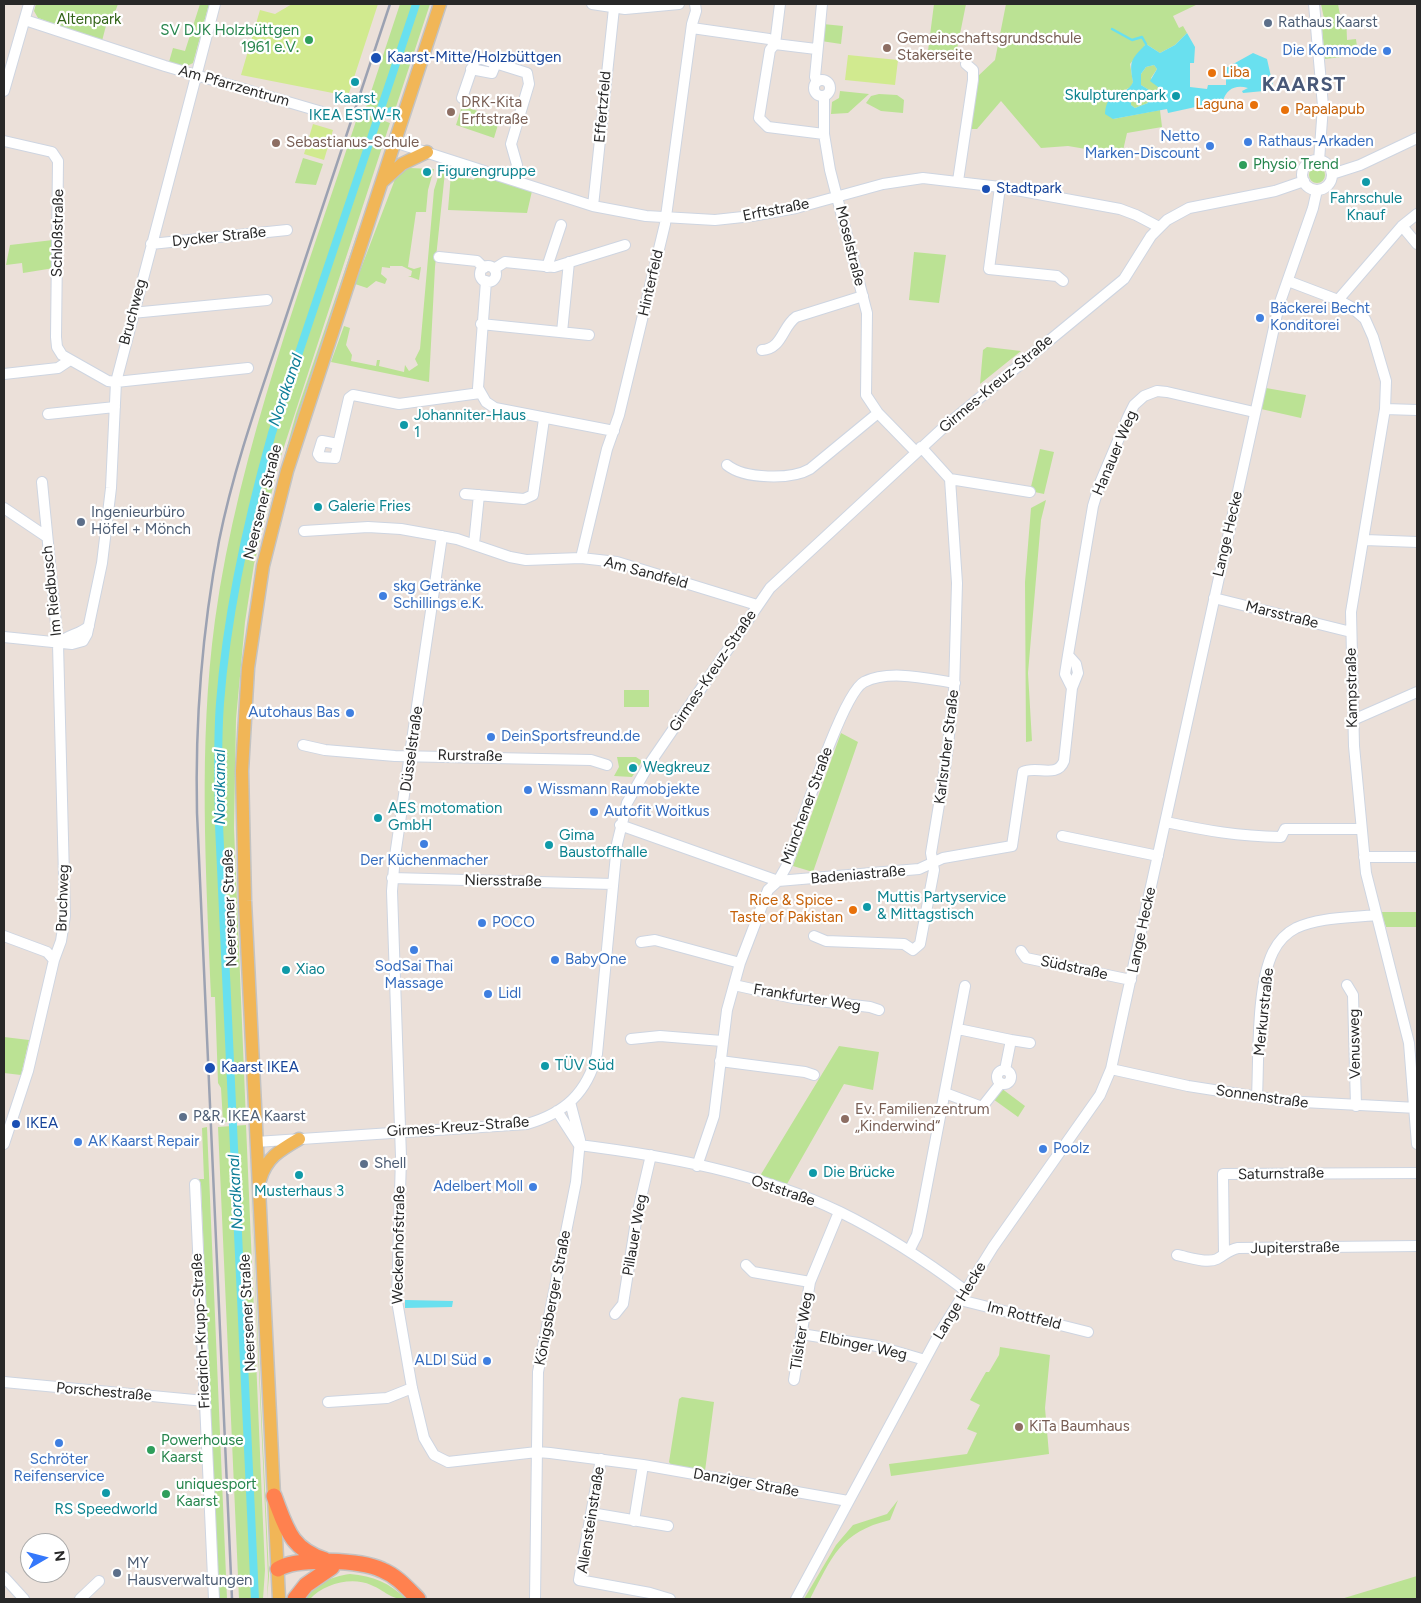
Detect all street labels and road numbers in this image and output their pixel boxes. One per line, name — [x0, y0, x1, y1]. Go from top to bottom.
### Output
street label: Am Pfarrzentrum — [177, 62, 291, 110]
street label: Effertzfeld — [591, 70, 615, 144]
street label: Schloßstraße — [48, 189, 68, 277]
street label: Erftstraße — [741, 195, 811, 225]
street label: Moselstraße — [831, 204, 869, 288]
street label: Dycker Straße — [171, 223, 267, 251]
street label: Hinterfeld — [635, 248, 667, 318]
street label: Bruchweg — [116, 277, 150, 347]
street label: Girmes-Kreuz-Straße — [936, 331, 1056, 437]
street label: Hanauer Weg — [1089, 408, 1141, 498]
street label: Neersener Straße — [240, 443, 286, 561]
street label: Lange Hecke — [1209, 489, 1247, 579]
street label: Im Riedbusch — [38, 545, 66, 637]
street label: Am Sandfeld — [602, 553, 690, 593]
street label: Marsstraße — [1244, 597, 1320, 633]
street label: Girmes-Kreuz-Straße — [666, 607, 760, 735]
street label: Kampstraße — [1342, 648, 1362, 728]
street label: Karlsruher Straße — [931, 689, 963, 805]
street label: Düsselstraße — [397, 705, 427, 793]
street label: Münchener Straße — [777, 745, 837, 867]
street label: Rurstraße — [437, 746, 503, 766]
street label: Neersener Straße — [219, 849, 241, 967]
street label: Badeniastraße — [810, 862, 906, 888]
street label: Bruchweg — [53, 864, 73, 932]
street label: Niersstraße — [464, 871, 542, 891]
street label: Lange Hecke — [1124, 885, 1160, 975]
street label: Südstraße — [1039, 952, 1109, 984]
street label: Merkurstraße — [1250, 967, 1278, 1057]
street label: Frankfurter Weg — [752, 981, 862, 1015]
street label: Venusweg — [1345, 1009, 1365, 1079]
street label: Sonnenstraße — [1215, 1082, 1309, 1112]
street label: Girmes-Kreuz-Straße — [386, 1113, 530, 1141]
street label: Saturnstraße — [1238, 1164, 1324, 1184]
street label: Oststraße — [749, 1172, 817, 1210]
street label: Weckenhofstraße — [389, 1186, 409, 1304]
street label: Pillauer Weg — [619, 1193, 651, 1277]
street label: Königsberger Straße — [531, 1229, 575, 1367]
street label: Jupiterstraße — [1250, 1238, 1340, 1258]
street label: Friedrich-Krupp-Straße — [188, 1253, 214, 1409]
street label: Neersener Straße — [236, 1254, 260, 1372]
street label: Lange Hecke — [930, 1259, 990, 1343]
street label: Tilsiter Weg — [787, 1291, 817, 1371]
street label: Im Rottfeld — [985, 1298, 1063, 1334]
street label: Elbinger Weg — [817, 1328, 909, 1364]
street label: Porschestraße — [55, 1379, 153, 1405]
street label: Allensteinstraße — [574, 1465, 608, 1575]
street label: Danziger Straße — [692, 1465, 800, 1501]

